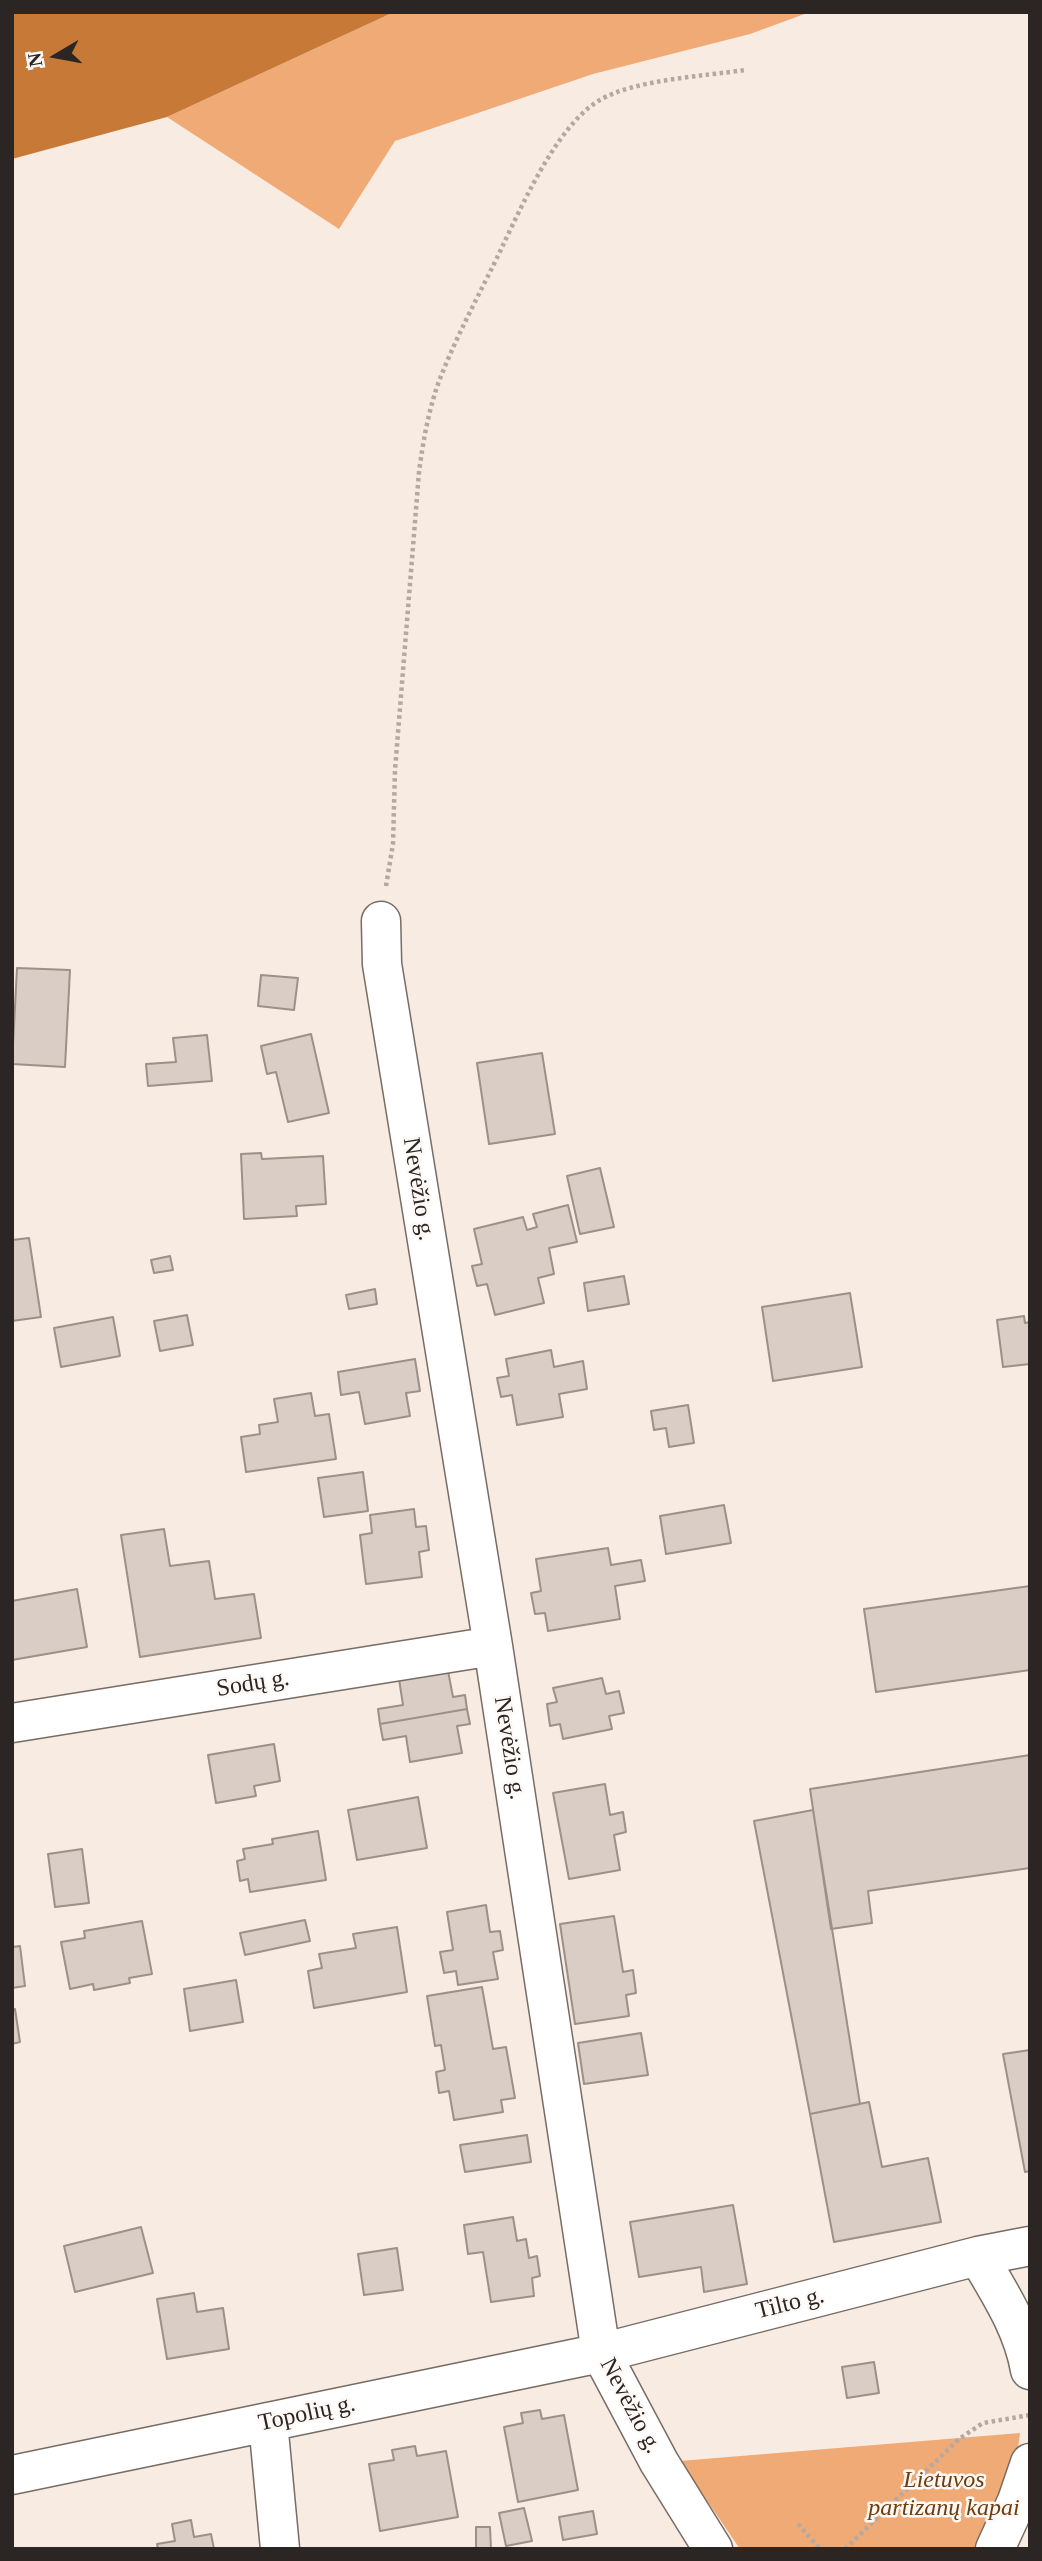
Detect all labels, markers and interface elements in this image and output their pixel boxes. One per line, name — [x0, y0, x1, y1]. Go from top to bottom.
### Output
north arrow — [21, 21, 91, 91]
text: N — [23, 51, 46, 68]
street label: Nevėžio g. — [396, 1135, 440, 1243]
street label: Sodų g. — [215, 1664, 291, 1704]
street label: Nevėžio g. — [487, 1694, 531, 1802]
street label: Tilto g. — [753, 2282, 827, 2326]
street label: Nevėžio g. — [593, 2353, 667, 2459]
street label: Topolių g. — [256, 2390, 358, 2438]
park label: Lietuvos partizanų kapai — [868, 2467, 1020, 2523]

